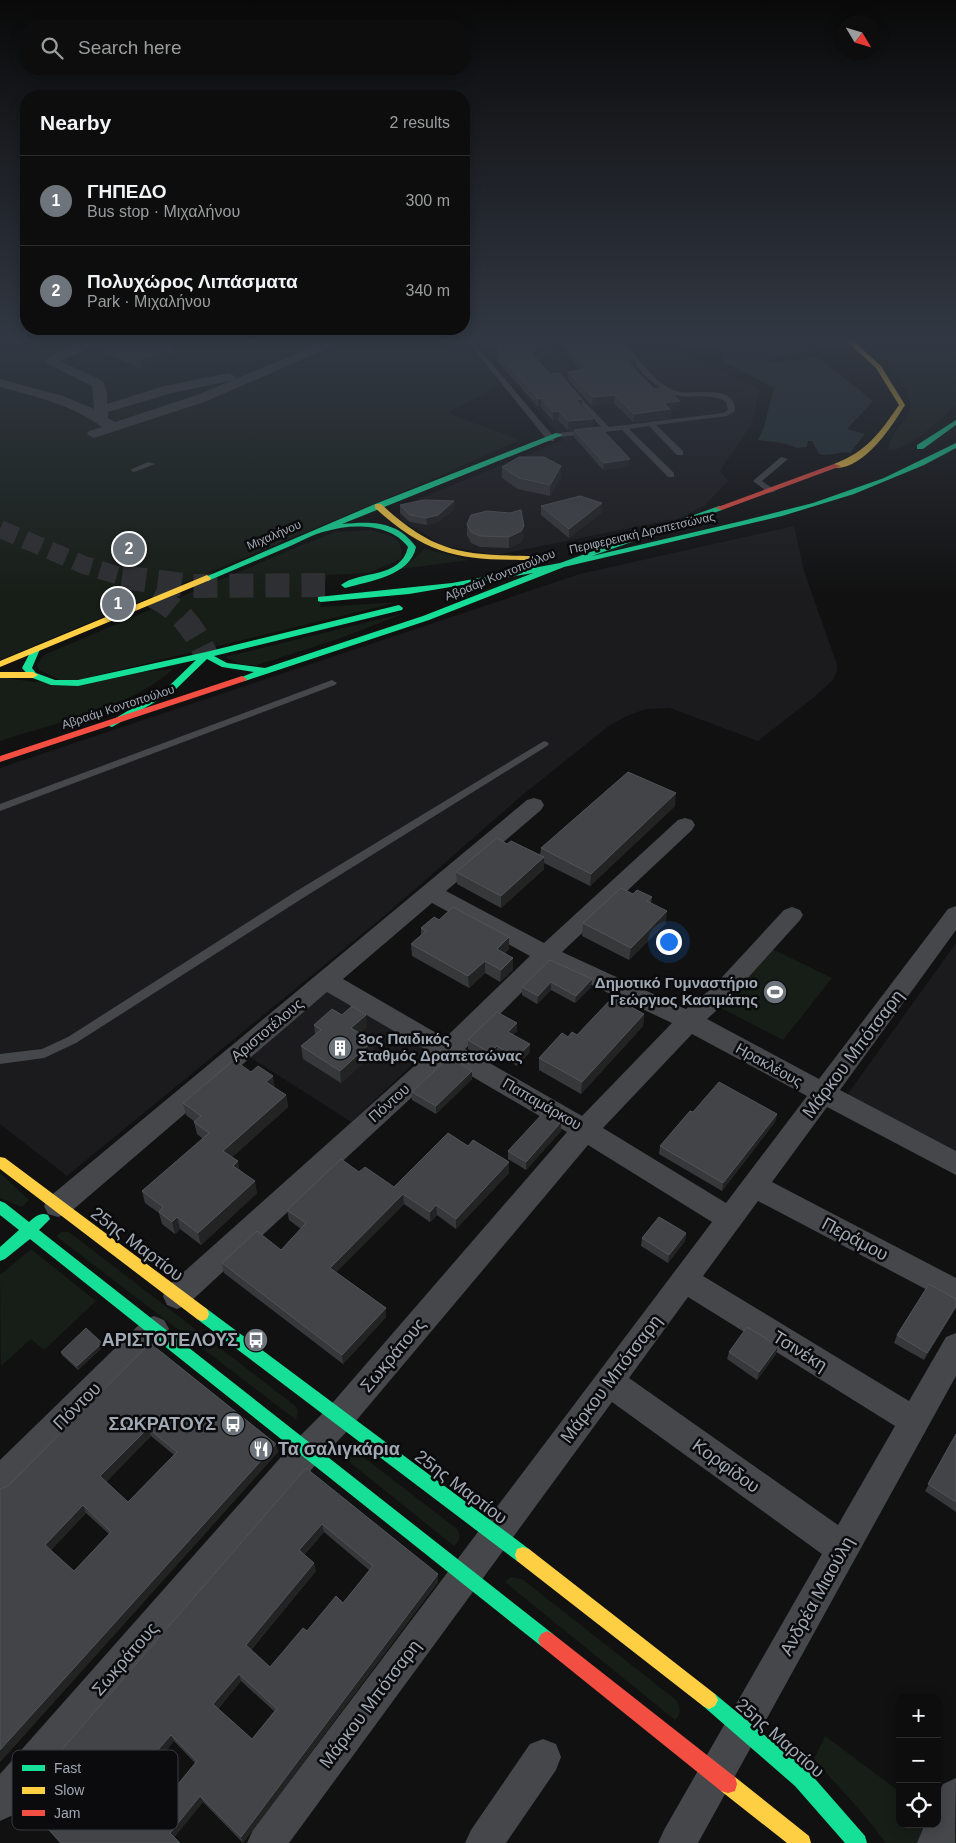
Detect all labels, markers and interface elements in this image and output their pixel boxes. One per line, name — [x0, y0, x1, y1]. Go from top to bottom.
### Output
north arrow — [836, 15, 881, 60]
search box — [20, 20, 470, 75]
icon: search — [38, 34, 66, 62]
text: Search here — [78, 37, 182, 58]
text: Nearby — [40, 111, 111, 134]
text: 2 results — [390, 114, 450, 131]
text: ΓΗΠΕΔΟ — [87, 181, 166, 202]
text: 1 — [52, 192, 60, 209]
text: 300 m — [406, 192, 450, 209]
text: Bus stop · Μιχαλήνου — [87, 203, 240, 220]
text: Πολυχώρος Λιπάσματα — [87, 271, 298, 292]
text: 2 — [52, 282, 60, 299]
text: 340 m — [406, 282, 450, 299]
text: Park · Μιχαλήνου — [87, 293, 211, 310]
street label: Περιφερειακή Δραπετσώνας — [568, 509, 716, 557]
street label: Μιχαλήνου — [245, 517, 303, 553]
pin: 2 — [113, 530, 145, 568]
street label: Αβραάμ Κοντοπούλου — [443, 546, 557, 604]
pin: 1 — [102, 585, 134, 623]
street label: Αβραάμ Κοντοπούλου — [60, 682, 176, 732]
your location — [656, 929, 682, 955]
place label: Δημοτικό Γυμναστήριο Γεώργιος Κασιμάτης — [595, 974, 758, 1008]
sports icon: Δημοτικό Γυμναστήριο Γεώργιος Κασιμάτης — [762, 979, 788, 1005]
street label: Μάρκου Μπότσαρη — [798, 986, 908, 1122]
street label: Αριστοτέλους — [227, 995, 306, 1065]
place label: 3ος Παιδικός Σταθμός Δραπετσώνας — [358, 1030, 523, 1064]
building icon: 3ος Παιδικός Σταθμός Δραπετσώνας — [327, 1035, 353, 1061]
street label: Ηρακλέους — [733, 1039, 806, 1090]
street label: Παπαμάρκου — [500, 1074, 585, 1133]
street label: Πόντου — [365, 1080, 413, 1125]
street label: 25ης Μαρτίου — [87, 1203, 187, 1285]
street label: Περάμου — [819, 1213, 891, 1265]
street label: Μάρκου Μπότσαρη — [556, 1311, 666, 1447]
street label: Σωκράτους — [356, 1314, 430, 1396]
bus stop icon: ΑΡΙΣΤΟΤΕΛΟΥΣ — [243, 1327, 269, 1353]
street label: Τσινέκη — [769, 1327, 831, 1375]
place label: ΑΡΙΣΤΟΤΕΛΟΥΣ — [102, 1330, 238, 1350]
street label: Πόντου — [49, 1378, 105, 1434]
bus stop icon: ΣΩΚΡΑΤΟΥΣ — [220, 1411, 246, 1437]
place label: ΣΩΚΡΑΤΟΥΣ — [109, 1414, 216, 1434]
street label: Κορφίδου — [689, 1435, 763, 1497]
restaurant icon: Τα σαλιγκάρια — [248, 1436, 274, 1462]
place label: Τα σαλιγκάρια — [278, 1439, 400, 1459]
street label: 25ης Μαρτίου — [411, 1446, 511, 1528]
street label: Ανδρέα Μιαούλη — [776, 1533, 858, 1659]
street label: Σωκράτους — [88, 1618, 162, 1700]
street label: Μάρκου Μπότσαρη — [315, 1636, 425, 1772]
map controls — [896, 1693, 941, 1828]
button: + — [896, 1693, 941, 1738]
street label: 25ης Μαρτίου — [732, 1694, 828, 1782]
button: − — [896, 1738, 941, 1783]
legend — [12, 1750, 178, 1830]
text: Fast — [54, 1760, 81, 1776]
text: Slow — [54, 1782, 85, 1798]
button: locate — [896, 1783, 941, 1828]
text: Jam — [54, 1805, 80, 1821]

